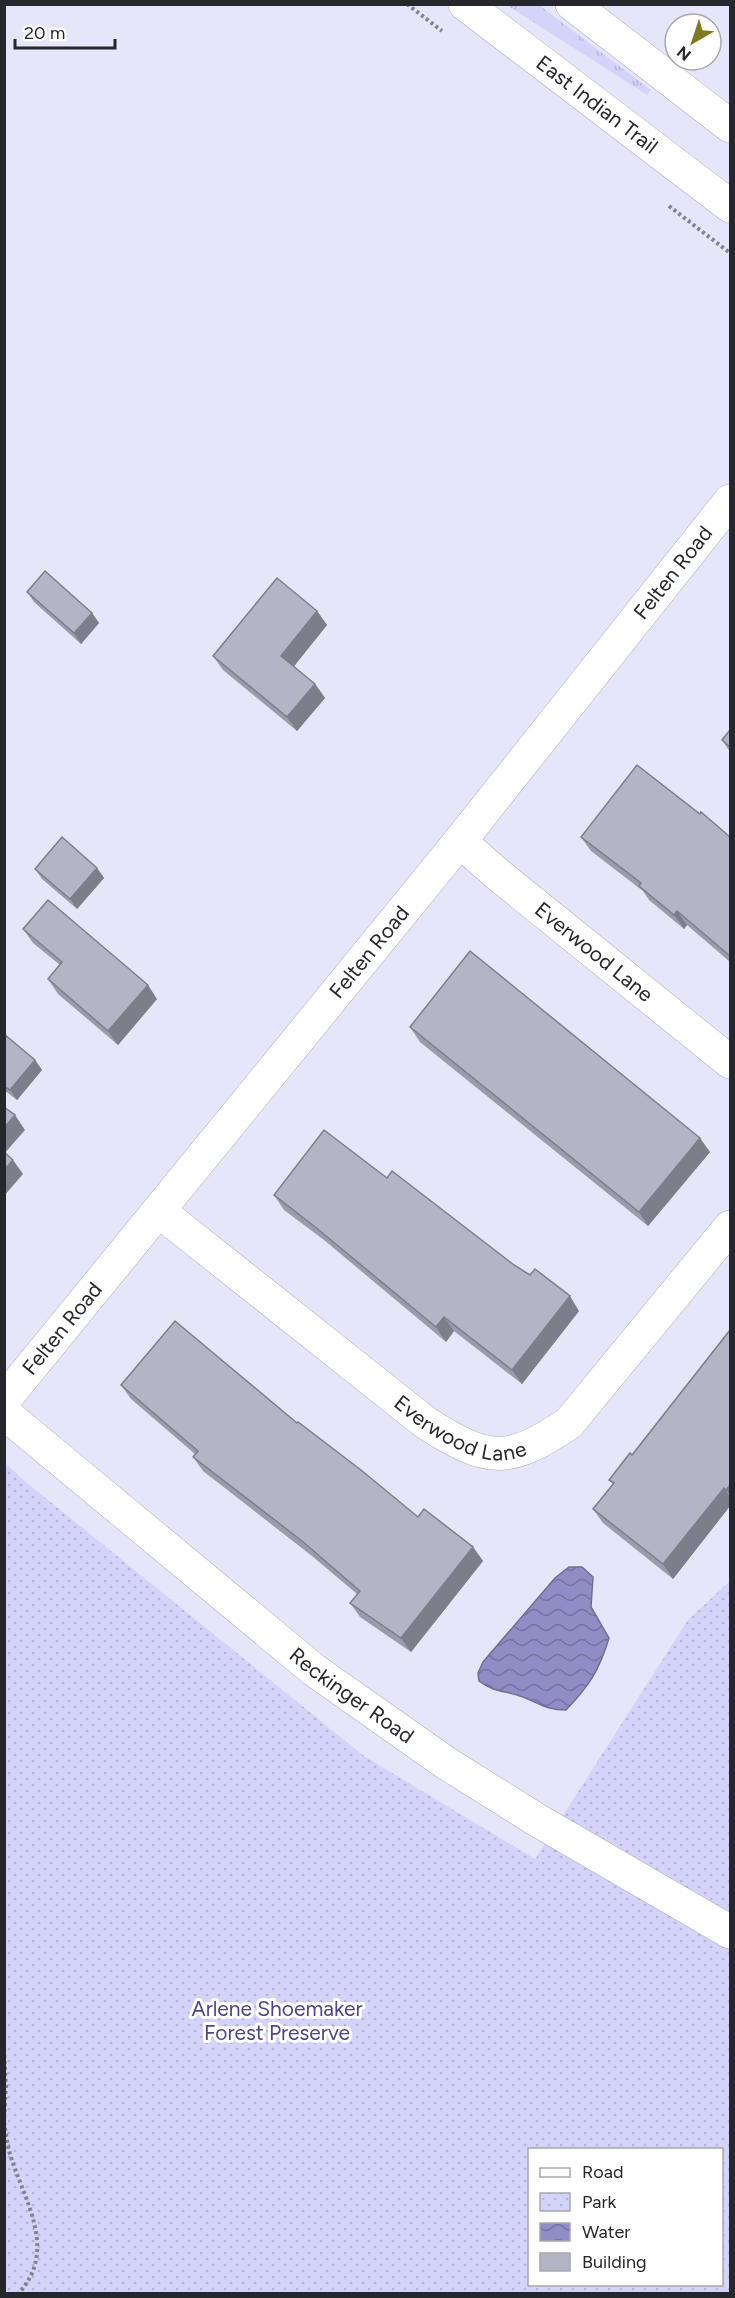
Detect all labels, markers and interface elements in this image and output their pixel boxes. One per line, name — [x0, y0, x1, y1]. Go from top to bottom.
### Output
scale bar — [15, 12, 116, 50]
north arrow — [663, 12, 723, 72]
text: 20 m — [24, 22, 65, 44]
text: N — [673, 42, 695, 65]
street label: East Indian Trail — [532, 50, 663, 159]
street label: Felten Road — [628, 521, 717, 624]
street label: Everwood Lane — [530, 897, 658, 1007]
street label: Felten Road — [324, 901, 414, 1003]
street label: Felten Road — [17, 1277, 107, 1380]
street label: Everwood Lane — [389, 1390, 529, 1465]
street label: Reckinger Road — [285, 1642, 419, 1748]
park label: Arlene Shoemaker Forest Preserve — [191, 1996, 363, 2045]
legend — [528, 2148, 723, 2286]
text: Road — [582, 2161, 623, 2183]
text: Park — [582, 2191, 617, 2213]
text: Water — [582, 2221, 630, 2243]
text: Building — [582, 2251, 647, 2273]

